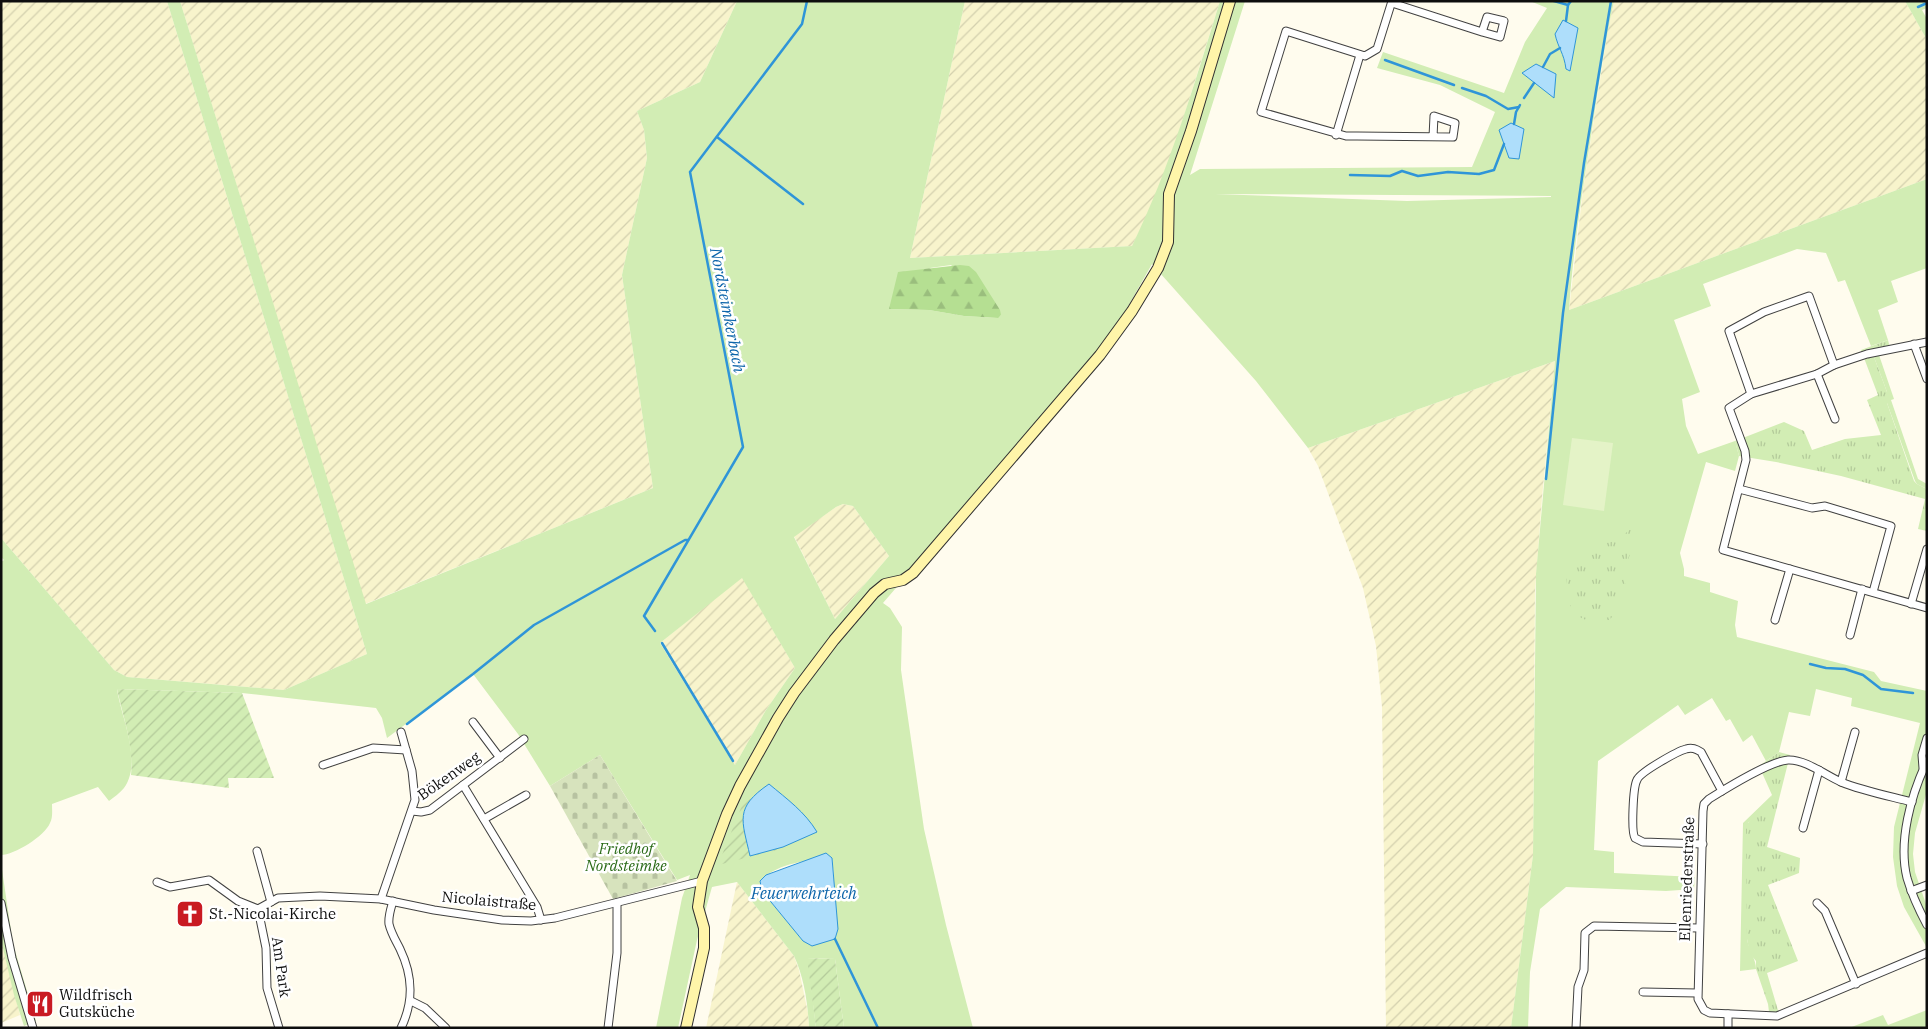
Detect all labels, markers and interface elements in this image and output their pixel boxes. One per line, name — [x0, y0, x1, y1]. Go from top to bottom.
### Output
water label: Nordsteimkerbach — [706, 245, 750, 374]
street label: Bökenweg — [414, 747, 484, 804]
street label: Ellenriederstraße — [1675, 816, 1698, 942]
park label: Friedhof Nordsteimke — [584, 839, 667, 875]
water label: Feuerwehrteich — [750, 883, 857, 903]
street label: Nicolaistraße — [441, 887, 537, 914]
church icon: St.-Nicolai-Kirche — [175, 899, 205, 929]
place label: St.-Nicolai-Kirche — [209, 904, 336, 923]
street label: Am Park — [268, 935, 295, 999]
place label: Wildfrisch Gutsküche — [59, 985, 135, 1021]
restaurant icon: Wildfrisch Gutsküche — [25, 989, 55, 1019]

